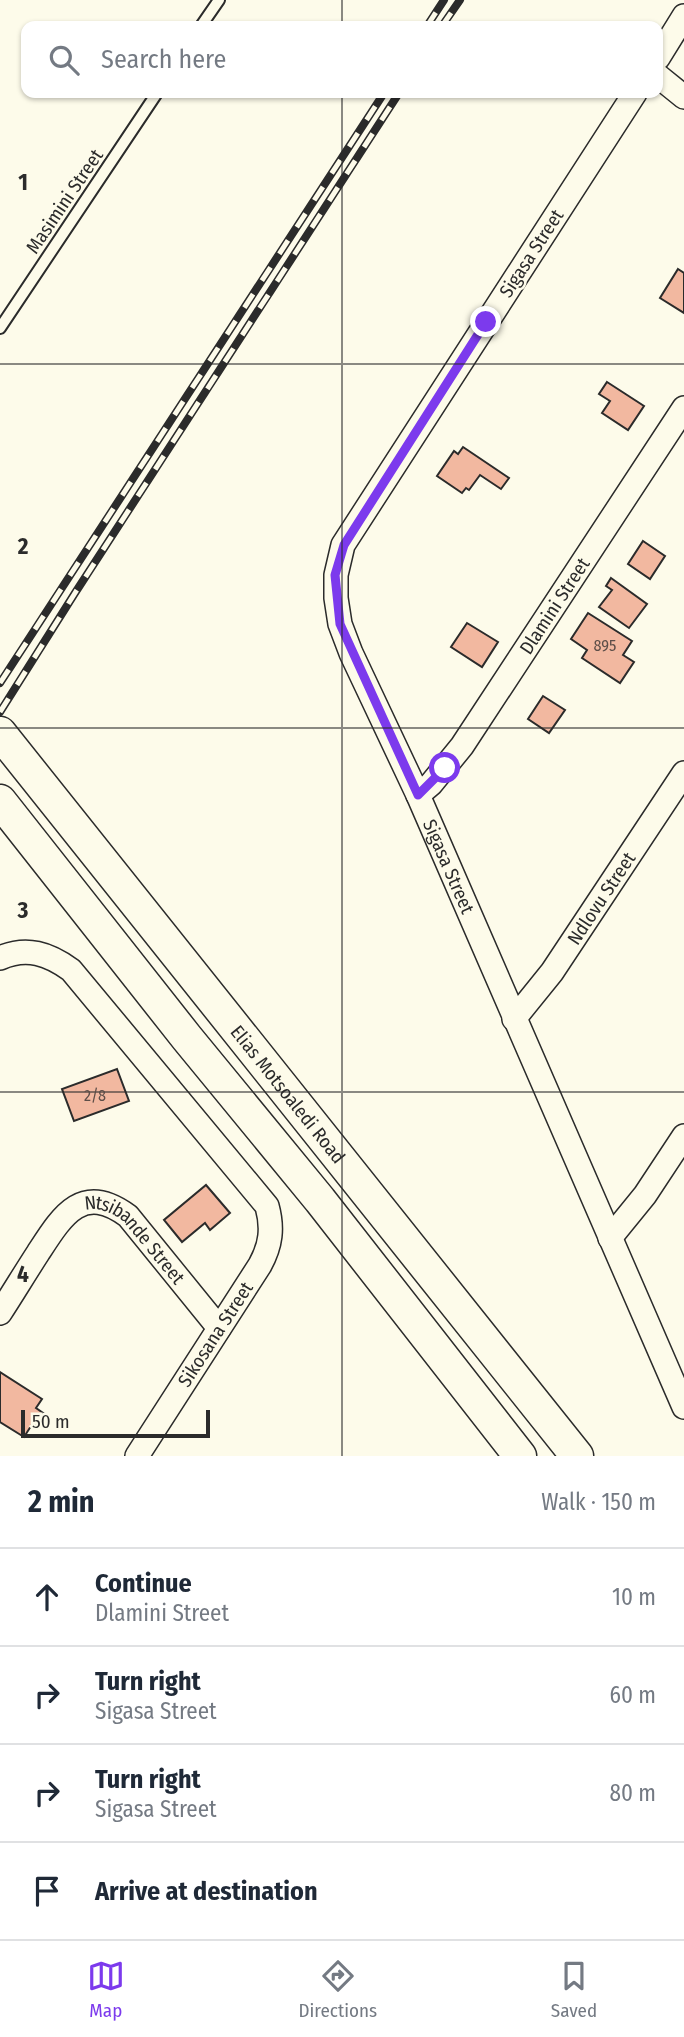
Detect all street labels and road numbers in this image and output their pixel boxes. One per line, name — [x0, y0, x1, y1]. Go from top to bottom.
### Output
street label: Masimini Street — [21, 144, 108, 258]
street label: Sigasa Street — [494, 204, 569, 302]
street label: Dlamini Street — [515, 553, 595, 659]
street label: Sigasa Street — [418, 816, 479, 918]
street label: Ndlovu Street — [562, 847, 641, 949]
street label: Elias Motsoaledi Road — [226, 1021, 350, 1168]
street label: Ntsibande Street — [83, 1191, 190, 1289]
street label: Sikosana Street — [173, 1277, 258, 1391]

